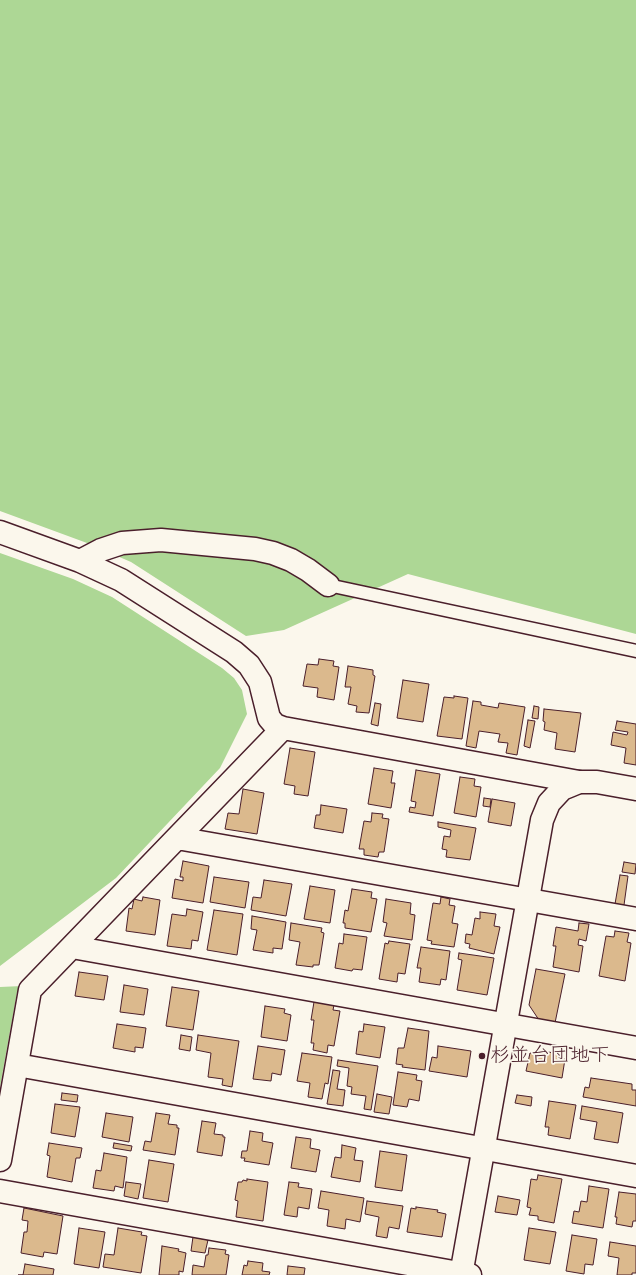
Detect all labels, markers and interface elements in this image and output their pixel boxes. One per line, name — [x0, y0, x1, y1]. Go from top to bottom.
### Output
place label: 杉並台団地下 — [490, 1044, 610, 1068]
marker: 杉並台団地下 — [477, 1051, 487, 1061]

